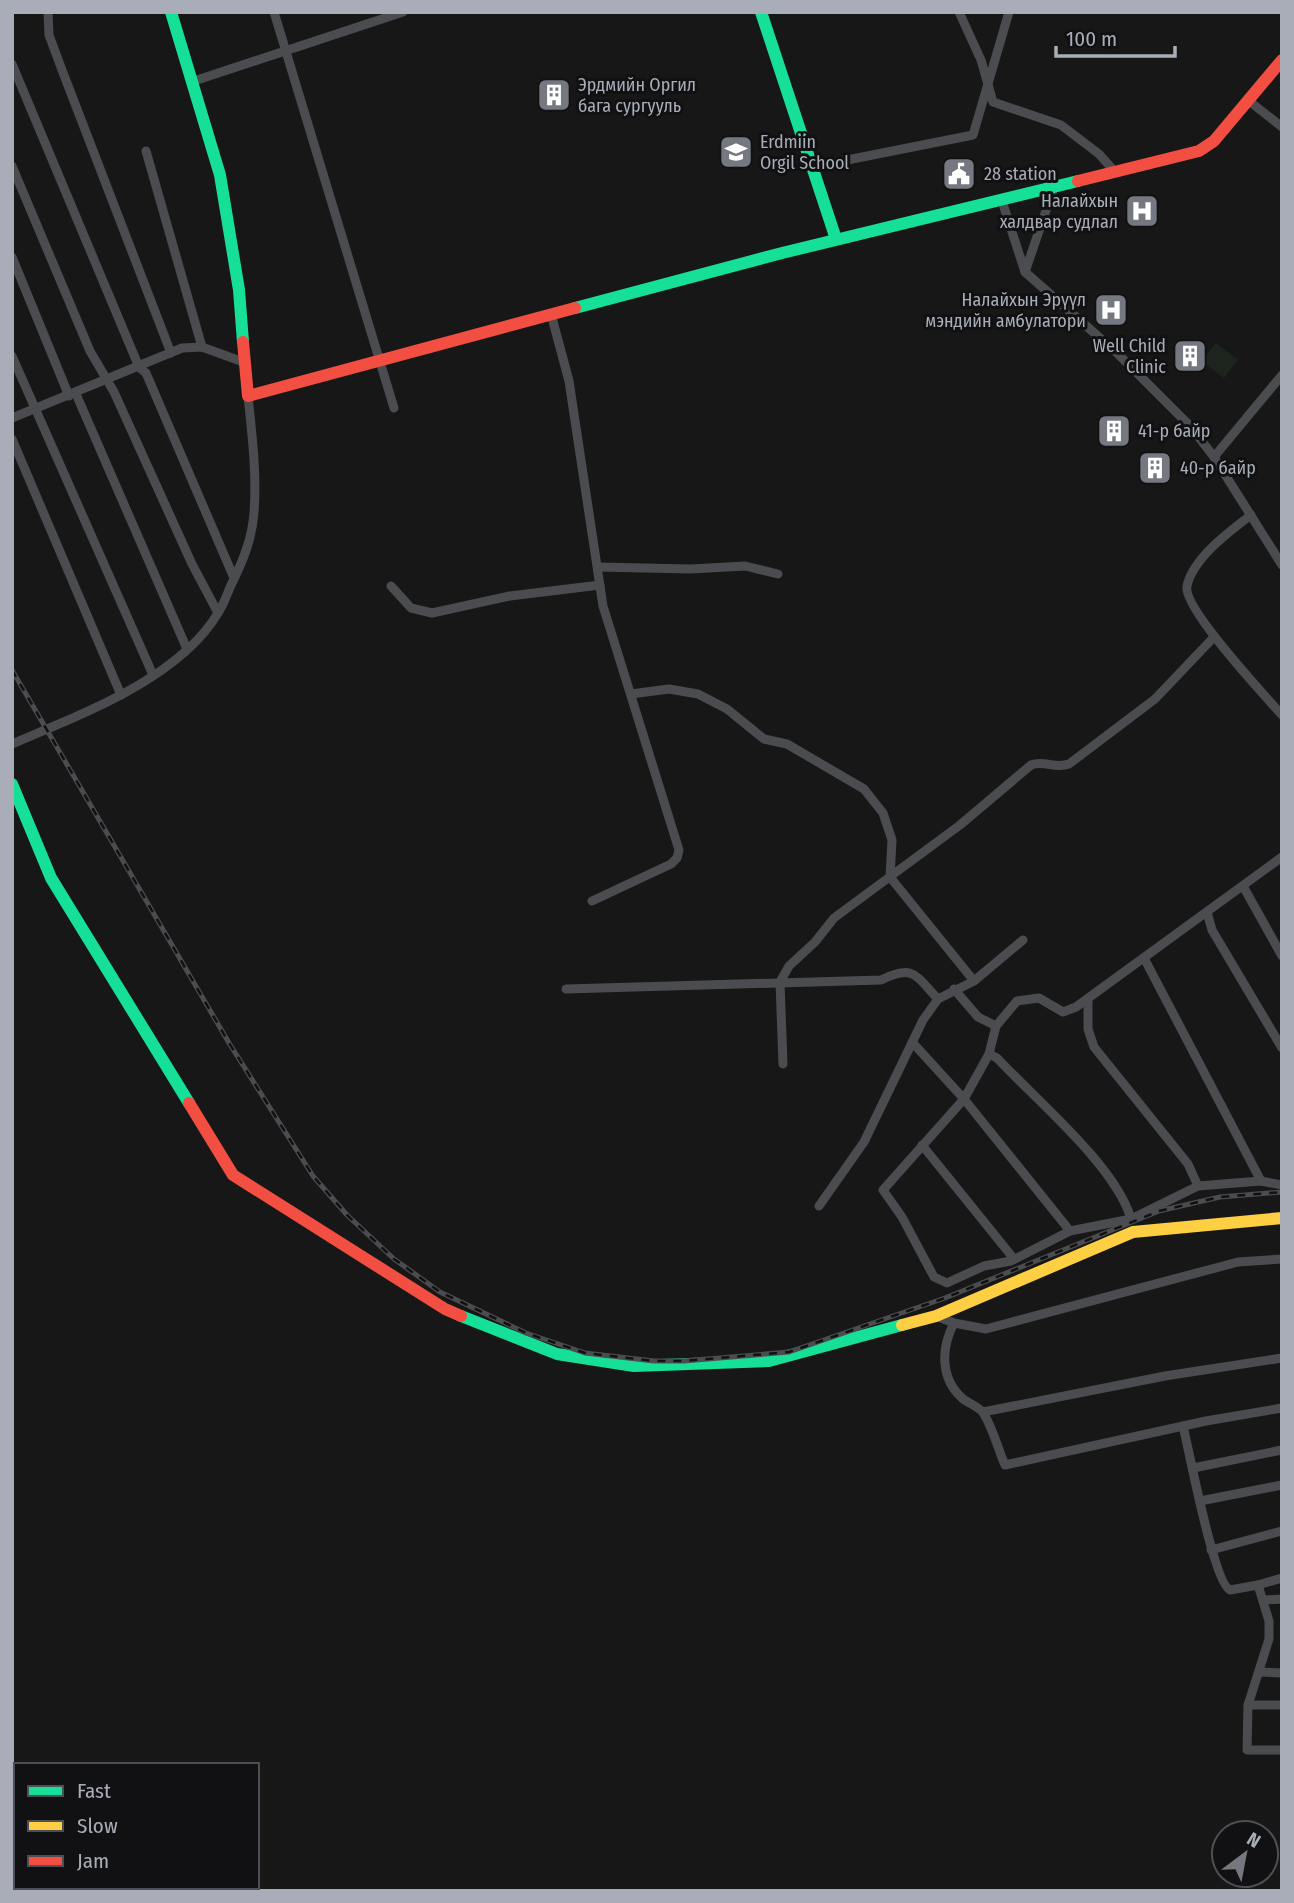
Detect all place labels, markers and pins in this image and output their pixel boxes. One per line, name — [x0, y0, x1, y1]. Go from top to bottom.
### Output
place label: Эрдмийн Оргил бага сургууль — [578, 74, 696, 117]
building icon: Эрдмийн Оргил бага сургууль — [535, 76, 573, 114]
place label: Erdmiin Orgil School — [760, 131, 849, 174]
school or university icon: Erdmiin Orgil School — [717, 133, 755, 171]
public building icon: 28 station — [940, 155, 978, 193]
place label: 28 station — [984, 163, 1057, 185]
place label: Налайхын халдвар судлал — [1000, 190, 1118, 233]
hospital icon: Налайхын халдвар судлал — [1123, 192, 1161, 230]
place label: Налайхын Эрүүл мэндийн амбулатори — [925, 289, 1086, 332]
hospital icon: Налайхын Эрүүл мэндийн амбулатори — [1092, 291, 1130, 329]
place label: Well Child Clinic — [1093, 335, 1166, 378]
building icon: Well Child Clinic — [1171, 337, 1209, 375]
building icon: 41-р байр — [1095, 412, 1133, 450]
place label: 41-р байр — [1138, 420, 1210, 442]
building icon: 40-р байр — [1136, 449, 1174, 487]
place label: 40-р байр — [1180, 457, 1256, 479]

